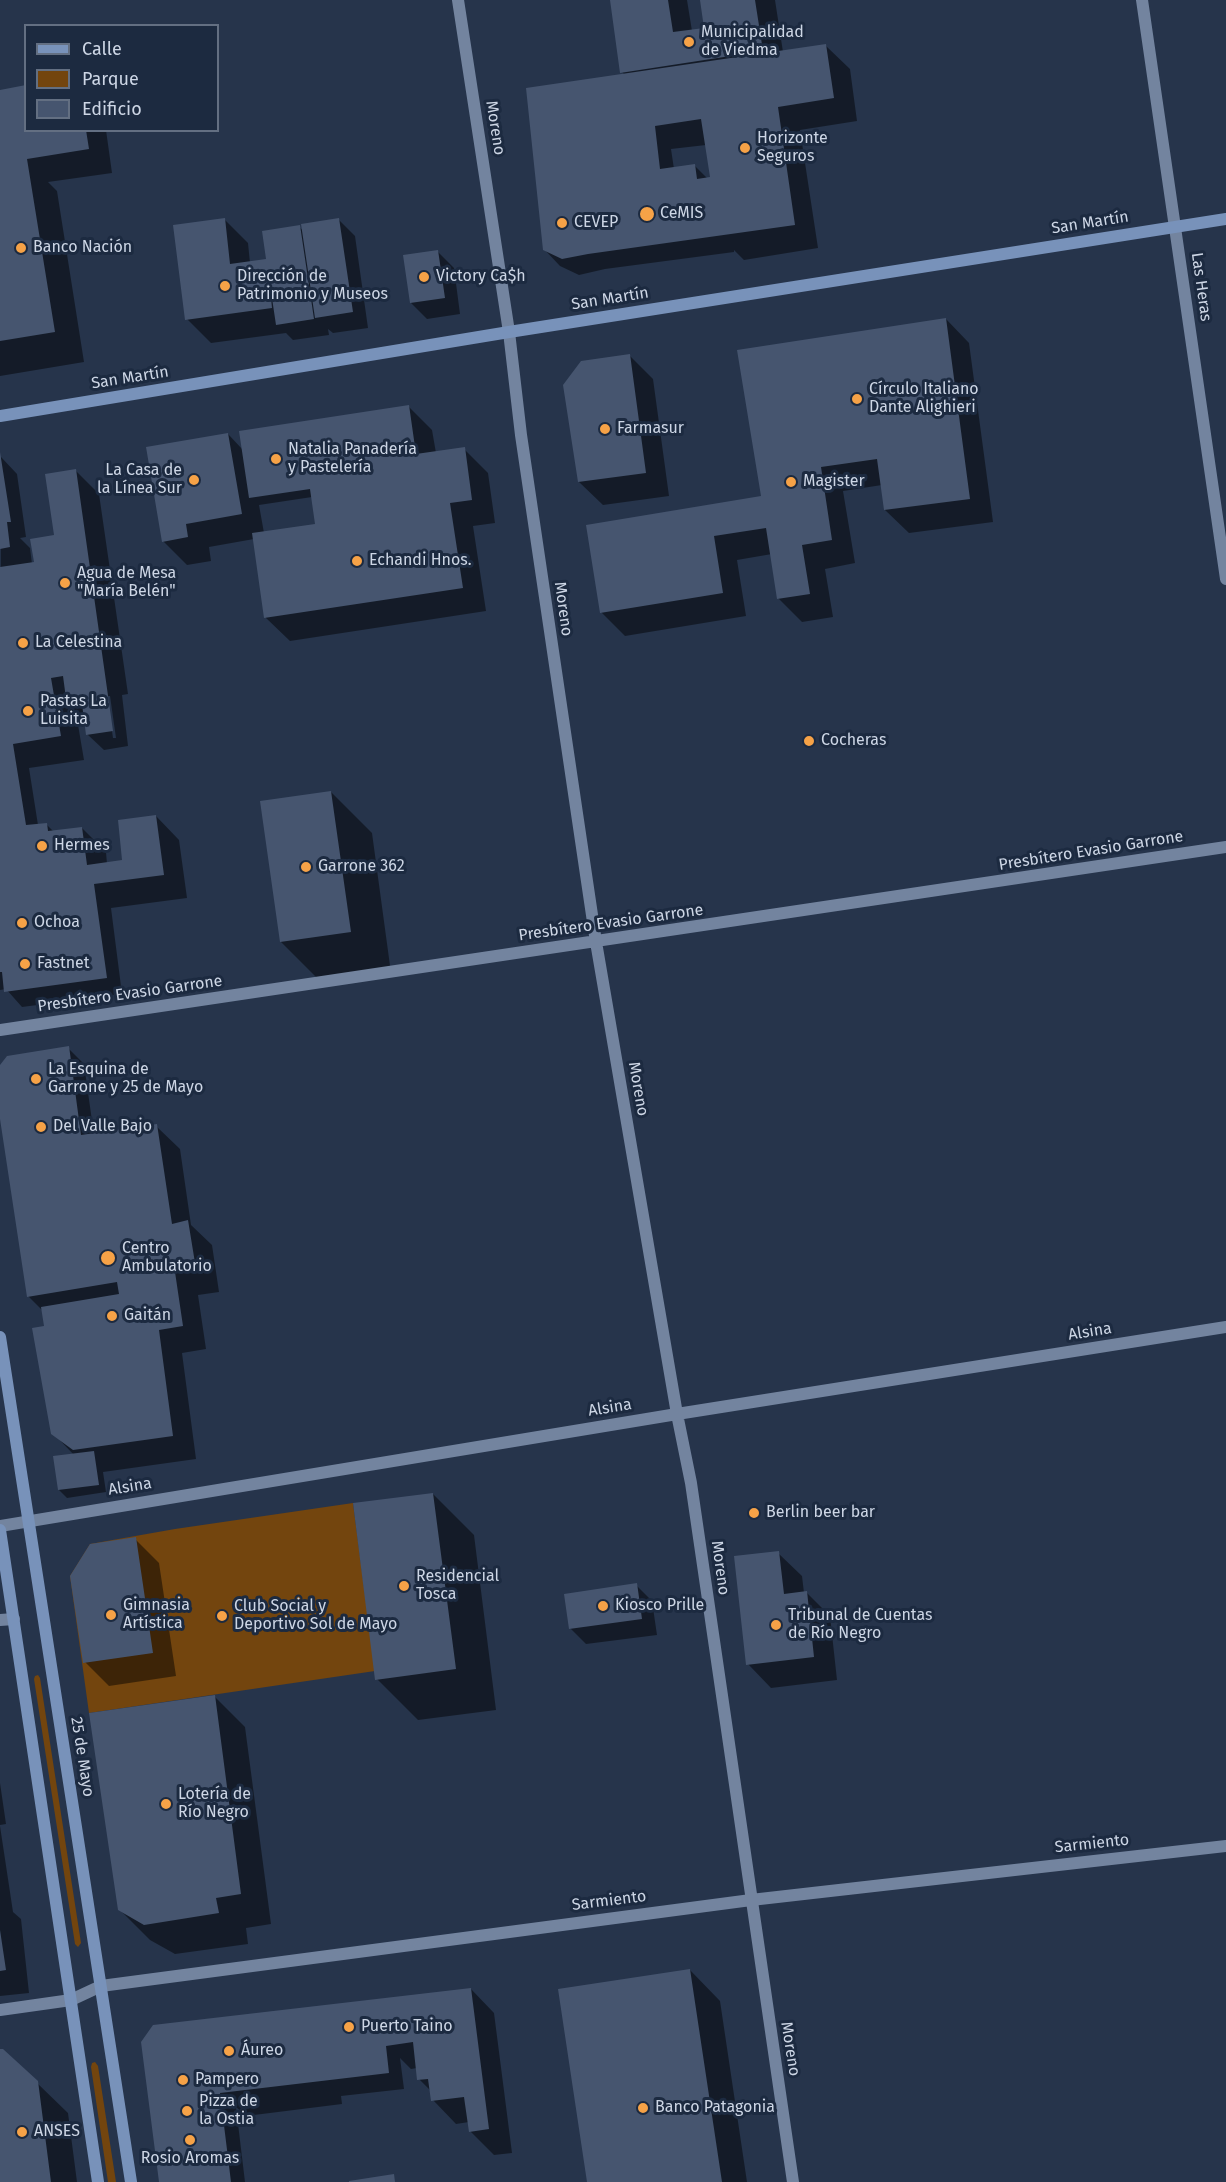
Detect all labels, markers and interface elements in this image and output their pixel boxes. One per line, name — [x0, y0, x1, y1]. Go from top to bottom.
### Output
place label: Municipalidad de Viedma — [701, 23, 804, 61]
legend — [24, 24, 219, 132]
marker: Municipalidad de Viedma — [682, 35, 696, 49]
text: Calle — [82, 38, 122, 60]
text: Parque — [82, 68, 139, 90]
text: Edificio — [82, 98, 142, 120]
street label: Moreno — [481, 99, 509, 157]
place label: Horizonte Seguros — [757, 129, 828, 167]
marker: Horizonte Seguros — [738, 141, 752, 155]
place label: CeMIS — [660, 204, 703, 224]
marker: CeMIS — [638, 205, 656, 223]
street label: San Martín — [1050, 207, 1130, 239]
place label: CEVEP — [574, 213, 618, 233]
marker: CEVEP — [555, 216, 569, 230]
place label: Banco Nación — [33, 238, 132, 258]
marker: Banco Nación — [14, 241, 28, 255]
street label: Las Heras — [1187, 251, 1215, 323]
place label: Dirección de Patrimonio y Museos — [237, 267, 388, 305]
place label: Victory Ca$h — [436, 267, 526, 287]
marker: Victory Ca$h — [417, 270, 431, 284]
marker: Dirección de Patrimonio y Museos — [218, 279, 232, 293]
street label: San Martín — [570, 283, 650, 315]
street label: San Martín — [90, 362, 170, 394]
place label: Círculo Italiano Dante Alighieri — [869, 380, 979, 418]
marker: Círculo Italiano Dante Alighieri — [850, 392, 864, 406]
place label: Farmasur — [617, 419, 684, 439]
marker: Farmasur — [598, 422, 612, 436]
place label: Natalia Panadería y Pastelería — [288, 440, 417, 478]
marker: Natalia Panadería y Pastelería — [269, 452, 283, 466]
place label: La Casa de la Línea Sur — [97, 461, 182, 499]
place label: Magister — [803, 472, 865, 492]
marker: La Casa de la Línea Sur — [187, 473, 201, 487]
marker: Magister — [784, 475, 798, 489]
place label: Echandi Hnos. — [369, 551, 472, 571]
marker: Echandi Hnos. — [350, 554, 364, 568]
place label: Agua de Mesa "María Belén" — [77, 564, 176, 602]
marker: Agua de Mesa "María Belén" — [58, 576, 72, 590]
street label: Moreno — [550, 580, 576, 638]
place label: La Celestina — [35, 633, 122, 653]
marker: La Celestina — [16, 636, 30, 650]
place label: Pastas La Luisita — [40, 692, 107, 730]
marker: Pastas La Luisita — [21, 704, 35, 718]
place label: Cocheras — [821, 731, 886, 751]
marker: Cocheras — [802, 734, 816, 748]
street label: Presbítero Evasio Garrone — [997, 827, 1185, 875]
place label: Hermes — [54, 836, 110, 856]
marker: Hermes — [35, 839, 49, 853]
place label: Garrone 362 — [318, 857, 405, 877]
marker: Garrone 362 — [299, 860, 313, 874]
street label: Presbítero Evasio Garrone — [517, 901, 705, 945]
place label: Ochoa — [34, 913, 80, 933]
marker: Ochoa — [15, 916, 29, 930]
place label: Fastnet — [37, 954, 90, 974]
marker: Fastnet — [18, 957, 32, 971]
street label: Presbítero Evasio Garrone — [36, 972, 224, 1016]
place label: La Esquina de Garrone y 25 de Mayo — [48, 1060, 203, 1098]
street label: Moreno — [624, 1060, 652, 1118]
marker: La Esquina de Garrone y 25 de Mayo — [29, 1072, 43, 1086]
place label: Del Valle Bajo — [53, 1117, 152, 1137]
marker: Del Valle Bajo — [34, 1120, 48, 1134]
place label: Centro Ambulatorio — [122, 1239, 212, 1277]
marker: Centro Ambulatorio — [99, 1249, 117, 1267]
place label: Gaitán — [124, 1306, 171, 1326]
marker: Gaitán — [105, 1309, 119, 1323]
street label: Alsina — [1067, 1319, 1113, 1345]
street label: Alsina — [587, 1395, 633, 1421]
street label: Alsina — [107, 1474, 153, 1500]
place label: Berlin beer bar — [766, 1503, 875, 1523]
marker: Berlin beer bar — [747, 1506, 761, 1520]
street label: Moreno — [707, 1539, 733, 1597]
place label: Residencial Tosca — [416, 1567, 499, 1605]
marker: Residencial Tosca — [397, 1579, 411, 1593]
place label: Gimnasia Artística — [123, 1596, 190, 1634]
place label: Kiosco Prille — [615, 1596, 704, 1616]
place label: Club Social y Deportivo Sol de Mayo — [234, 1597, 397, 1635]
marker: Kiosco Prille — [596, 1599, 610, 1613]
place label: Tribunal de Cuentas de Río Negro — [788, 1606, 932, 1644]
marker: Gimnasia Artística — [104, 1608, 118, 1622]
marker: Club Social y Deportivo Sol de Mayo — [215, 1609, 229, 1623]
marker: Tribunal de Cuentas de Río Negro — [769, 1618, 783, 1632]
street label: 25 de Mayo — [66, 1716, 98, 1798]
place label: Lotería de Río Negro — [178, 1785, 251, 1823]
marker: Lotería de Río Negro — [159, 1797, 173, 1811]
street label: Sarmiento — [1054, 1831, 1130, 1857]
street label: Sarmiento — [571, 1887, 647, 1915]
place label: Puerto Taino — [361, 2017, 453, 2037]
marker: Puerto Taino — [342, 2020, 356, 2034]
street label: Moreno — [776, 2020, 804, 2078]
place label: Áureo — [241, 2041, 283, 2061]
marker: Áureo — [222, 2044, 236, 2058]
place label: Pampero — [195, 2070, 259, 2090]
marker: Pampero — [176, 2073, 190, 2087]
place label: Pizza de la Ostia — [199, 2092, 258, 2130]
place label: Banco Patagonia — [655, 2098, 775, 2118]
marker: Banco Patagonia — [636, 2101, 650, 2115]
marker: Pizza de la Ostia — [180, 2104, 194, 2118]
place label: ANSES — [34, 2122, 80, 2142]
marker: ANSES — [15, 2125, 29, 2139]
marker: Rosio Aromas — [183, 2133, 197, 2147]
place label: Rosio Aromas — [141, 2149, 239, 2169]

